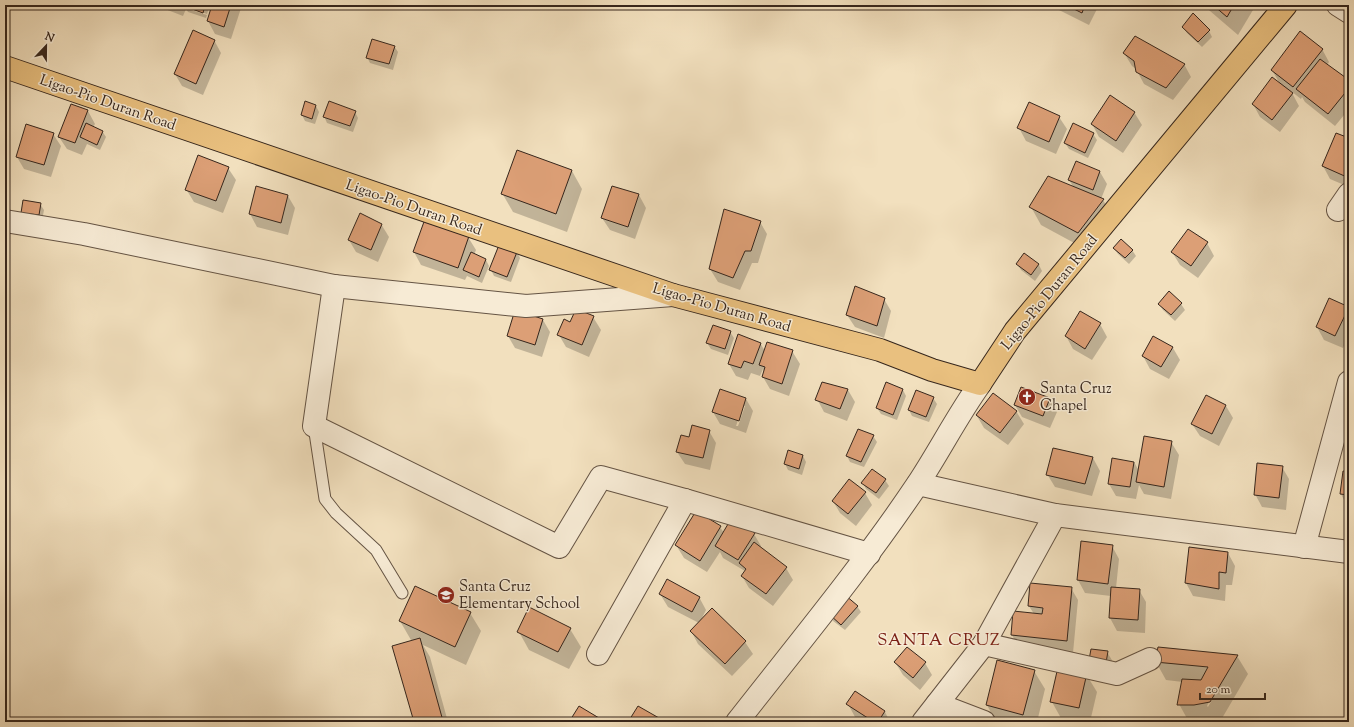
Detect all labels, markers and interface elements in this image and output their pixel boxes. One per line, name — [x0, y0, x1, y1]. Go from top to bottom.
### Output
north arrow — [26, 26, 66, 66]
text: N — [41, 28, 57, 47]
street label: Ligao-Pio Duran Road — [36, 70, 179, 137]
street label: Ligao-Pio Duran Road — [342, 175, 485, 242]
street label: Ligao-Pio Duran Road — [997, 230, 1104, 355]
street label: Ligao-Pio Duran Road — [650, 279, 794, 338]
place label: Santa Cruz Chapel — [1040, 379, 1112, 417]
church icon: Santa Cruz Chapel — [1017, 387, 1037, 407]
place label: Santa Cruz Elementary School — [459, 577, 580, 615]
school or university icon: Santa Cruz Elementary School — [436, 585, 456, 605]
district label: SANTA CRUZ — [877, 629, 1001, 653]
scale bar — [1200, 675, 1265, 701]
text: 20 m — [1206, 681, 1231, 699]

